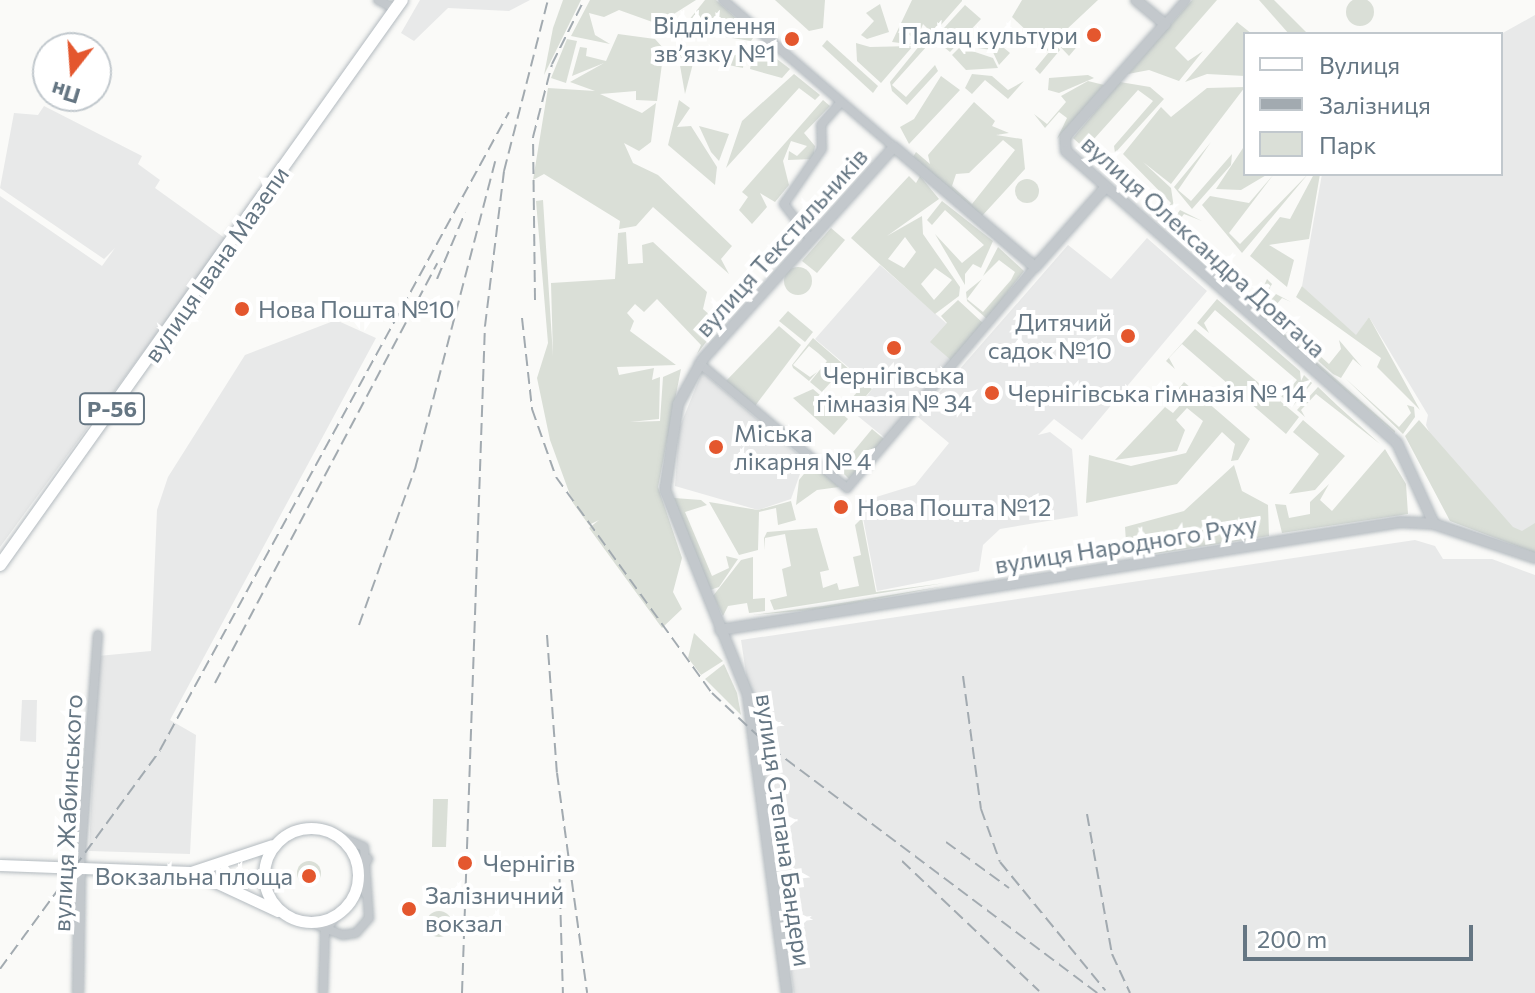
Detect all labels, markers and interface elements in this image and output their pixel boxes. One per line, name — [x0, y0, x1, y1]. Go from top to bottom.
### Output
place label: Відділення зв’язку №1 — [653, 11, 776, 67]
place label: Палац культури — [901, 21, 1078, 49]
marker: Палац культури — [1085, 26, 1103, 44]
marker: Відділення зв’язку №1 — [783, 30, 801, 48]
north arrow — [32, 32, 112, 112]
legend — [1243, 32, 1503, 176]
text: Вулиця — [1319, 50, 1400, 79]
text: Пн — [48, 76, 83, 111]
text: Залізниця — [1319, 90, 1431, 119]
street label: вулиця Олександра Довгача — [1076, 129, 1332, 363]
text: Парк — [1319, 130, 1376, 159]
street label: вулиця Текстильників — [689, 142, 873, 342]
street label: вулиця Івана Мазепи — [138, 160, 294, 368]
place label: Нова Пошта №10 — [258, 295, 455, 323]
marker: Нова Пошта №10 — [233, 300, 251, 318]
place label: Дитячий садок №10 — [988, 308, 1112, 364]
marker: Дитячий садок №10 — [1119, 327, 1137, 345]
marker: Чернігівська гімназія № 34 — [885, 339, 903, 357]
place label: Чернігівська гімназія № 34 — [816, 361, 972, 417]
place label: Чернігівська гімназія № 14 — [1008, 379, 1306, 407]
marker: Чернігівська гімназія № 14 — [983, 384, 1001, 402]
road number: Р-56 — [78, 391, 146, 427]
place label: Міська лікарня № 4 — [734, 419, 871, 475]
marker: Міська лікарня № 4 — [705, 436, 727, 458]
place label: Нова Пошта №12 — [857, 493, 1051, 521]
marker: Нова Пошта №12 — [832, 498, 850, 516]
street label: вулиця Народного Руху — [993, 509, 1259, 579]
street label: вулиця Степана Бандери — [751, 692, 817, 968]
street label: вулиця Жабинського — [46, 694, 88, 932]
place label: Чернігів — [483, 849, 575, 877]
marker: Чернігів — [454, 852, 476, 874]
place label: Вокзальна площа — [95, 862, 293, 890]
marker: Вокзальна площа — [300, 867, 318, 885]
place label: Залізничний вокзал — [425, 881, 564, 937]
marker: Залізничний вокзал — [400, 900, 418, 918]
scale bar — [1247, 909, 1477, 959]
text: 200 m — [1257, 924, 1327, 953]

